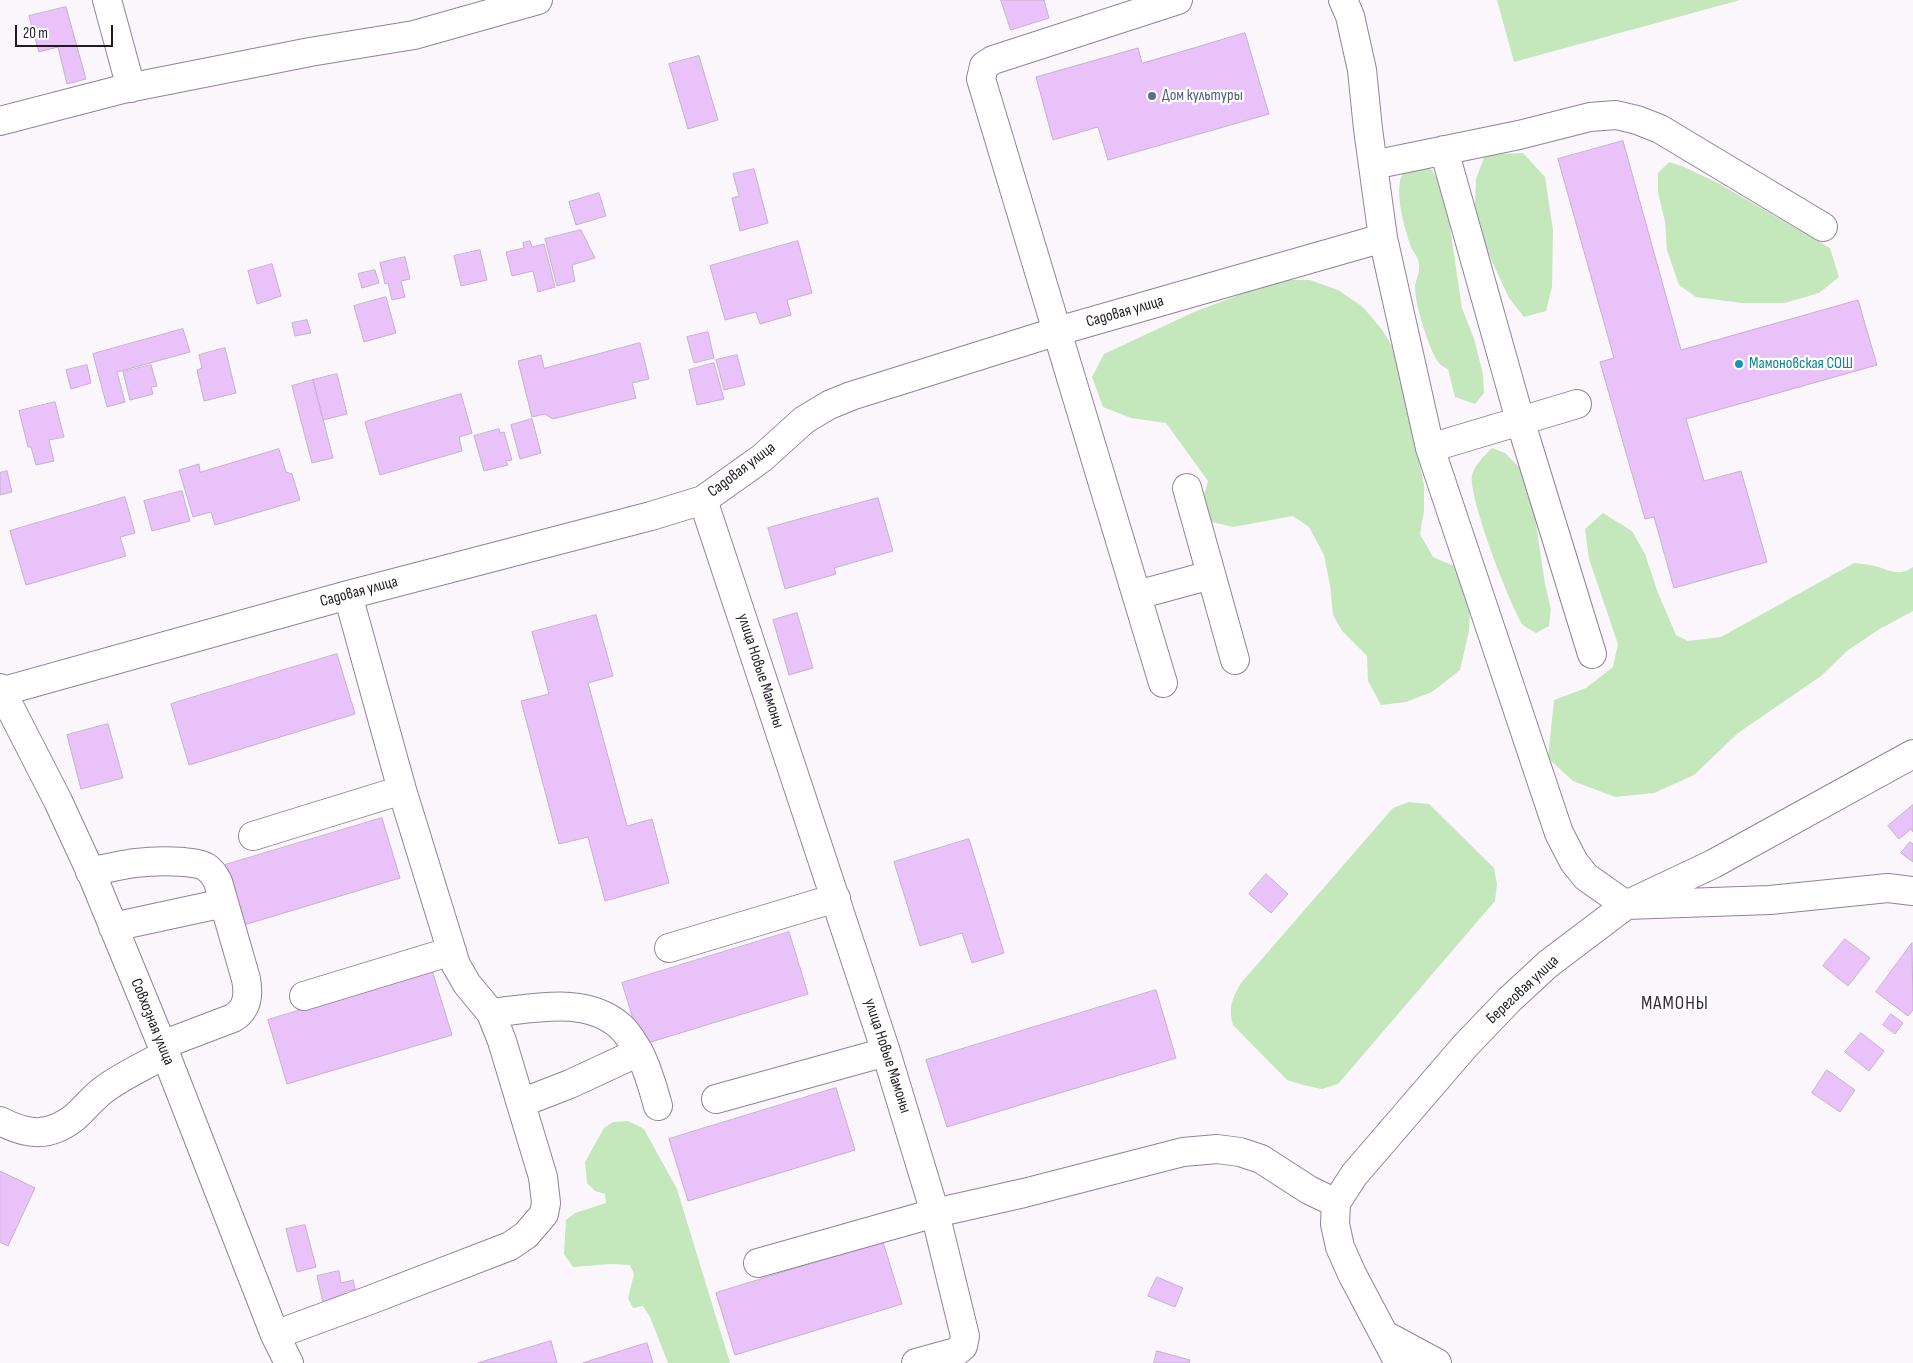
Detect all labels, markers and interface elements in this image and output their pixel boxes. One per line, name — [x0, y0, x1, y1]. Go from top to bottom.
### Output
scale bar — [18, 15, 115, 47]
text: 20 m — [23, 24, 48, 43]
place label: Дом культуры — [1162, 86, 1243, 106]
marker: Дом культуры — [1146, 90, 1158, 102]
street label: Садовая улица — [1084, 292, 1166, 332]
place label: Мамоновская СОШ — [1749, 354, 1853, 374]
marker: Мамоновская СОШ — [1733, 358, 1745, 370]
street label: Садовая улица — [704, 438, 780, 502]
street label: Садовая улица — [318, 572, 400, 612]
street label: улица Новые Мамоны — [732, 611, 788, 731]
street label: Береговая улица — [1483, 952, 1563, 1028]
street label: Совхозная улица — [126, 976, 178, 1068]
district label: МАМОНЫ — [1640, 993, 1710, 1015]
street label: улица Новые Мамоны — [859, 996, 915, 1116]

